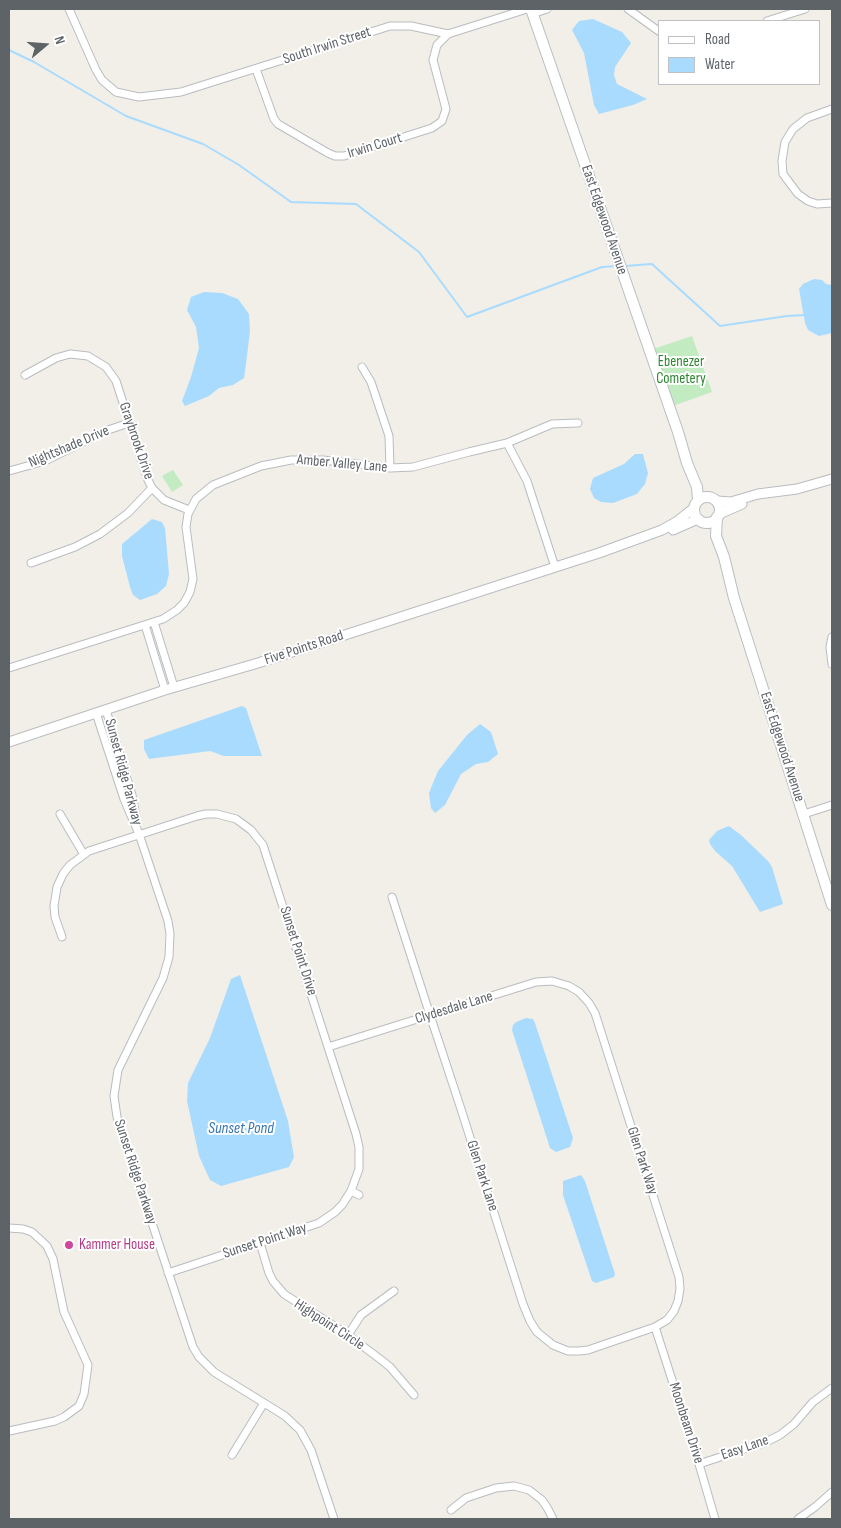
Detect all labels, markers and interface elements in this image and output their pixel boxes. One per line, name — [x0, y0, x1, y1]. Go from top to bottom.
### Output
north arrow — [20, 20, 70, 70]
legend — [658, 20, 821, 85]
street label: South Irwin Street — [281, 23, 373, 69]
text: Road — [705, 30, 730, 49]
text: N — [50, 34, 69, 46]
text: Water — [705, 55, 735, 74]
street label: Irwin Court — [345, 129, 405, 163]
street label: East Edgewood Avenue — [577, 163, 631, 277]
park label: Ebenezer Cometery — [656, 353, 706, 388]
street label: Graybrook Drive — [114, 400, 158, 482]
street label: Nightshade Drive — [26, 422, 112, 472]
street label: Amber Valley Lane — [296, 451, 388, 477]
street label: Five Points Road — [262, 627, 346, 669]
street label: East Edgewood Avenue — [756, 690, 808, 804]
street label: Sunset Ridge Parkway — [100, 717, 146, 827]
street label: Sunset Point Drive — [275, 904, 321, 998]
street label: Clydesdale Lane — [413, 988, 495, 1028]
street label: Sunset Ridge Parkway — [110, 1117, 160, 1227]
water label: Sunset Pond — [208, 1119, 274, 1139]
street label: Glen Park Way — [623, 1125, 661, 1197]
street label: Glen Park Lane — [462, 1138, 502, 1214]
street label: Sunset Point Way — [221, 1219, 309, 1263]
place label: Kammer House — [79, 1236, 155, 1254]
marker: Kammer House — [63, 1239, 75, 1251]
street label: Highpoint Circle — [290, 1296, 368, 1354]
street label: Moonbeam Drive — [664, 1380, 708, 1466]
street label: Easy Lane — [719, 1432, 771, 1464]

